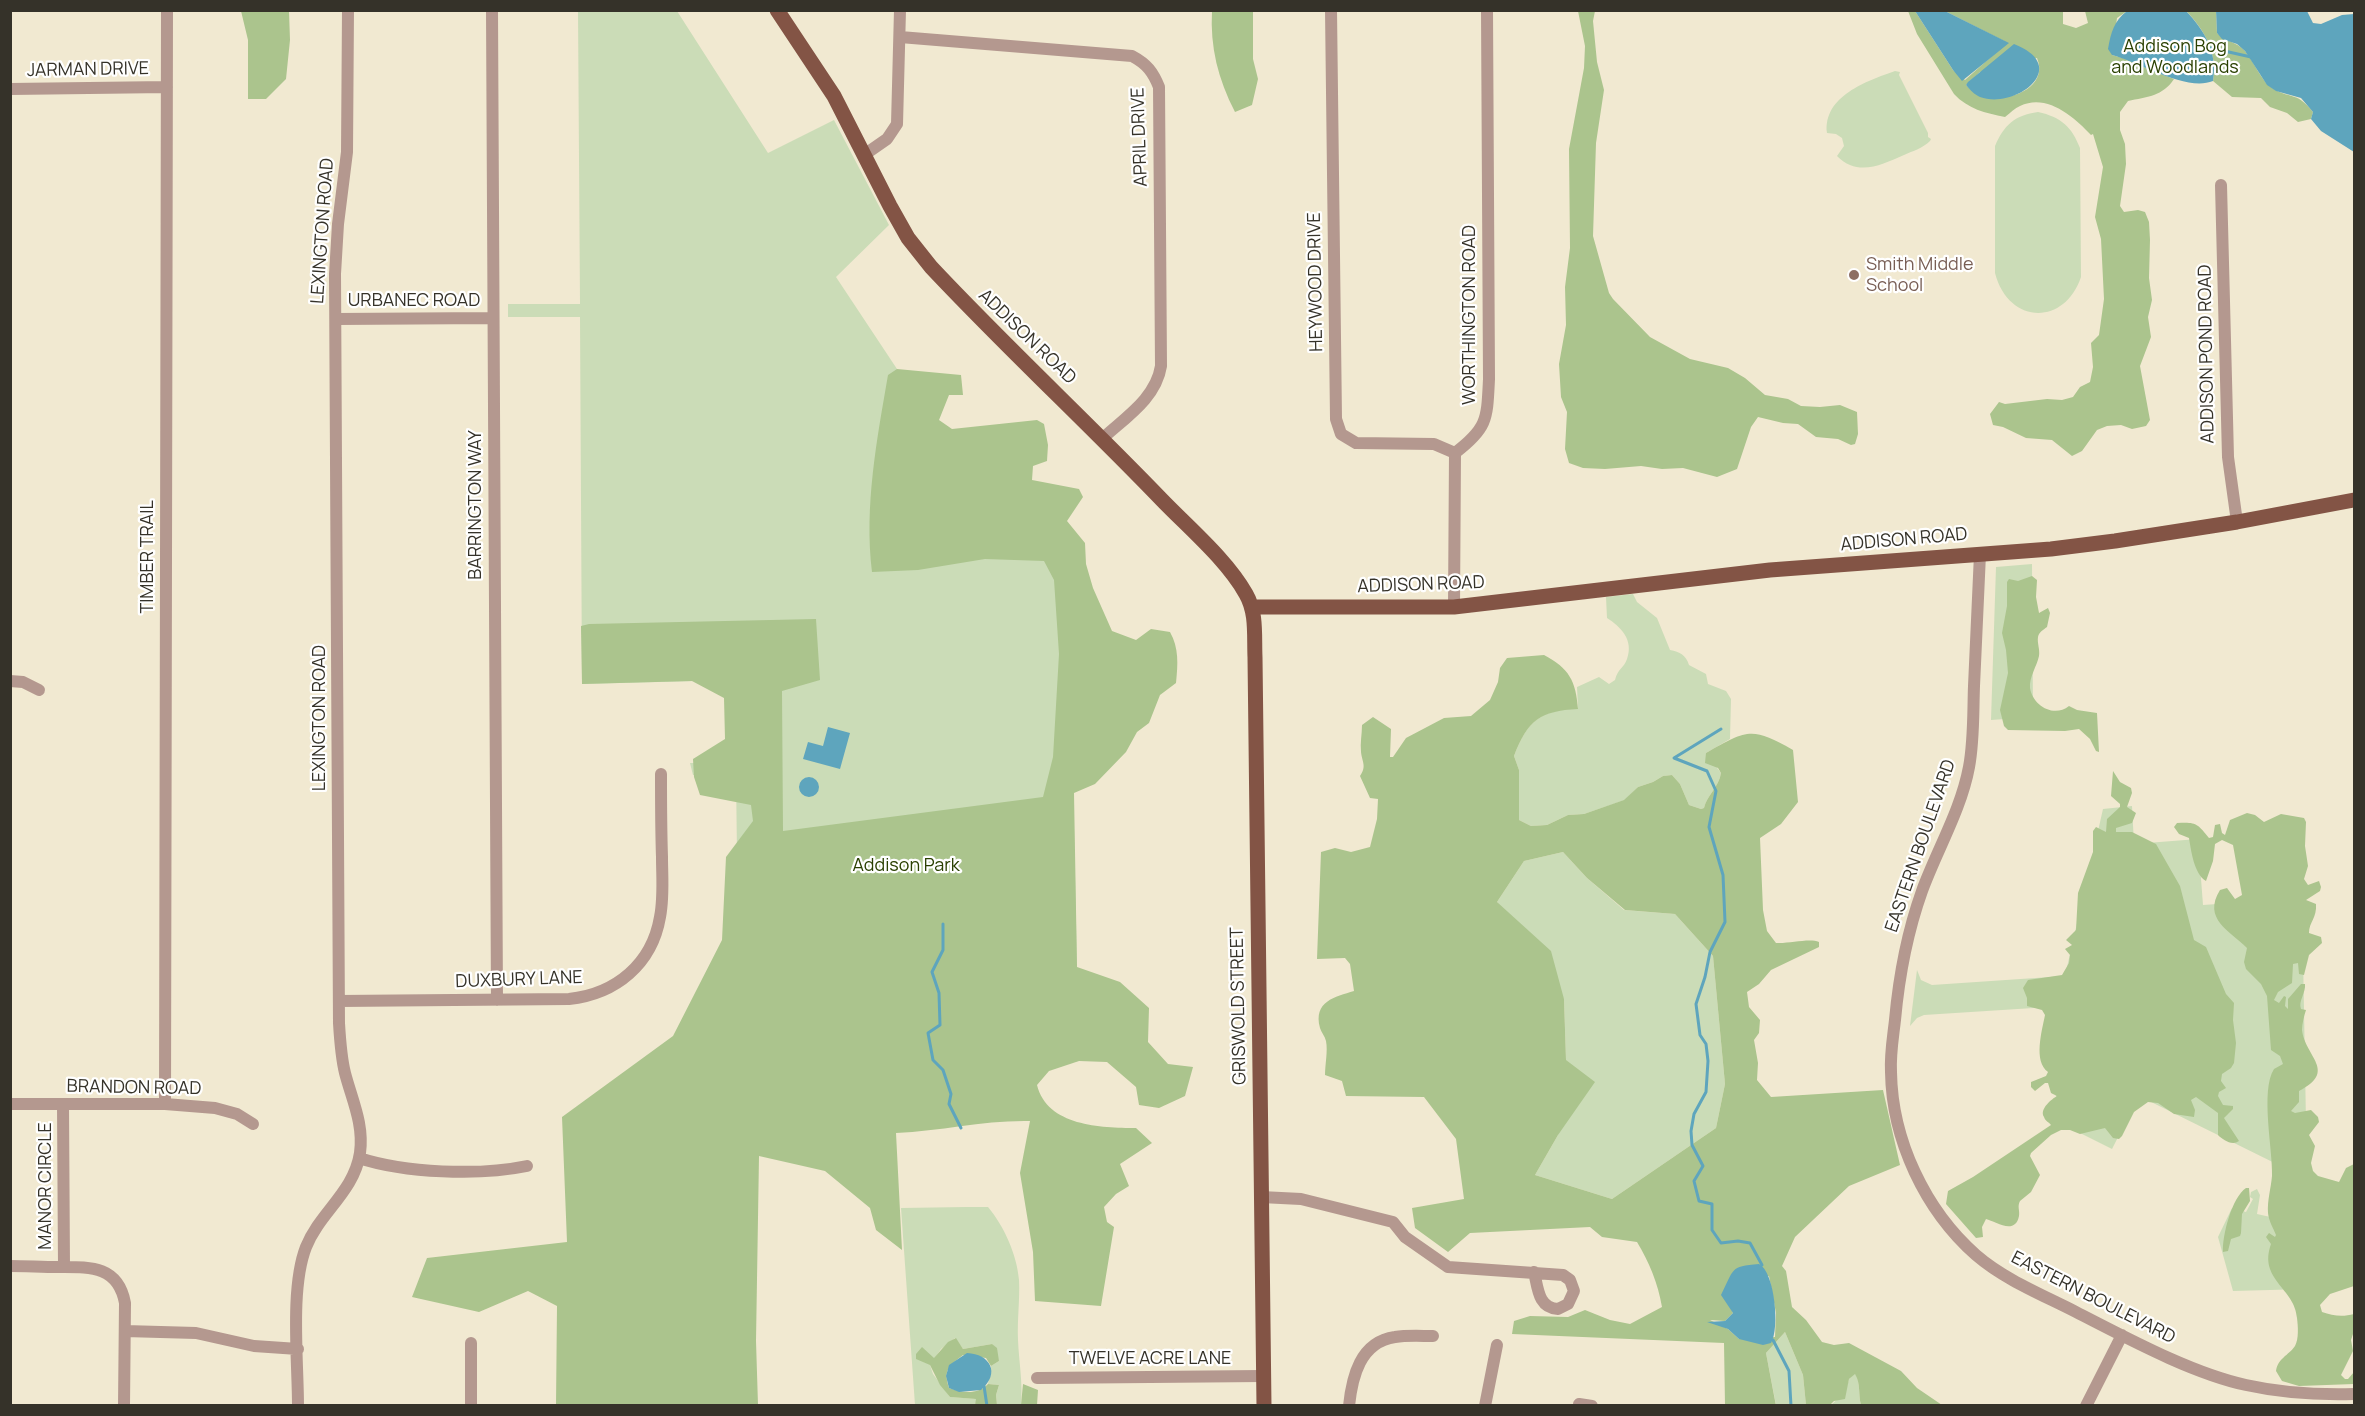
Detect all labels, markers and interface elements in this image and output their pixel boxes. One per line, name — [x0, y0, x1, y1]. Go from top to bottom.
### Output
park label: Addison Bog and Woodlands — [2111, 36, 2239, 78]
street label: JARMAN DRIVE — [27, 58, 149, 82]
street label: APRIL DRIVE — [1127, 87, 1153, 187]
street label: LEXINGTON ROAD — [307, 157, 339, 305]
street label: HEYWOOD DRIVE — [1304, 212, 1328, 352]
street label: WORTHINGTON ROAD — [1459, 225, 1481, 405]
place label: Smith Middle School — [1866, 254, 1973, 296]
street label: ADDISON POND ROAD — [2195, 264, 2219, 444]
marker: Smith Middle School — [1847, 268, 1861, 282]
street label: ADDISON ROAD — [974, 285, 1080, 389]
street label: URBANEC ROAD — [348, 290, 480, 312]
street label: BARRINGTON WAY — [465, 430, 487, 580]
street label: TIMBER TRAIL — [137, 500, 159, 614]
street label: ADDISON ROAD — [1840, 524, 1968, 556]
street label: ADDISON ROAD — [1357, 572, 1485, 598]
street label: LEXINGTON ROAD — [309, 645, 331, 791]
street label: EASTERN BOULEVARD — [1881, 757, 1961, 935]
park label: Addison Park — [852, 855, 960, 877]
street label: GRISWOLD STREET — [1227, 927, 1251, 1085]
street label: DUXBURY LANE — [455, 967, 583, 993]
street label: BRANDON ROAD — [67, 1076, 201, 1100]
street label: MANOR CIRCLE — [35, 1122, 57, 1250]
street label: EASTERN BOULEVARD — [2007, 1247, 2179, 1349]
street label: TWELVE ACRE LANE — [1069, 1348, 1231, 1370]

